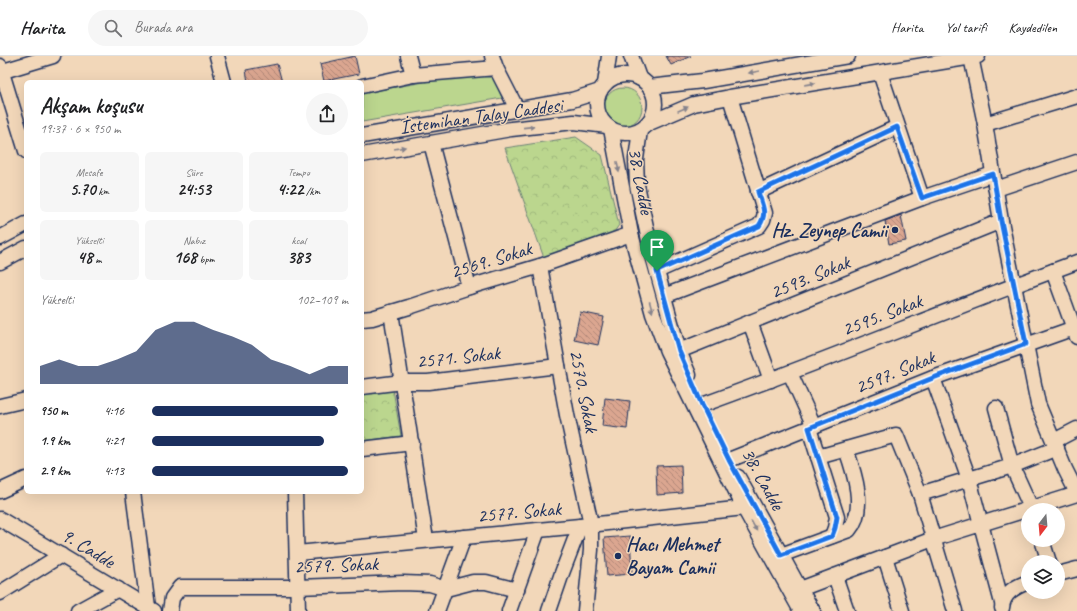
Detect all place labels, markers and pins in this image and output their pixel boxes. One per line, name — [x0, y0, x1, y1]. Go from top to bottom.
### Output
place label: Hz. Zeynep Camii — [771, 218, 890, 243]
marker: Hz. Zeynep Camii — [890, 225, 900, 235]
pin — [640, 230, 674, 271]
place label: Hacı Mehmet Bayam Camii — [626, 532, 722, 580]
marker: Hacı Mehmet Bayam Camii — [613, 551, 623, 561]

